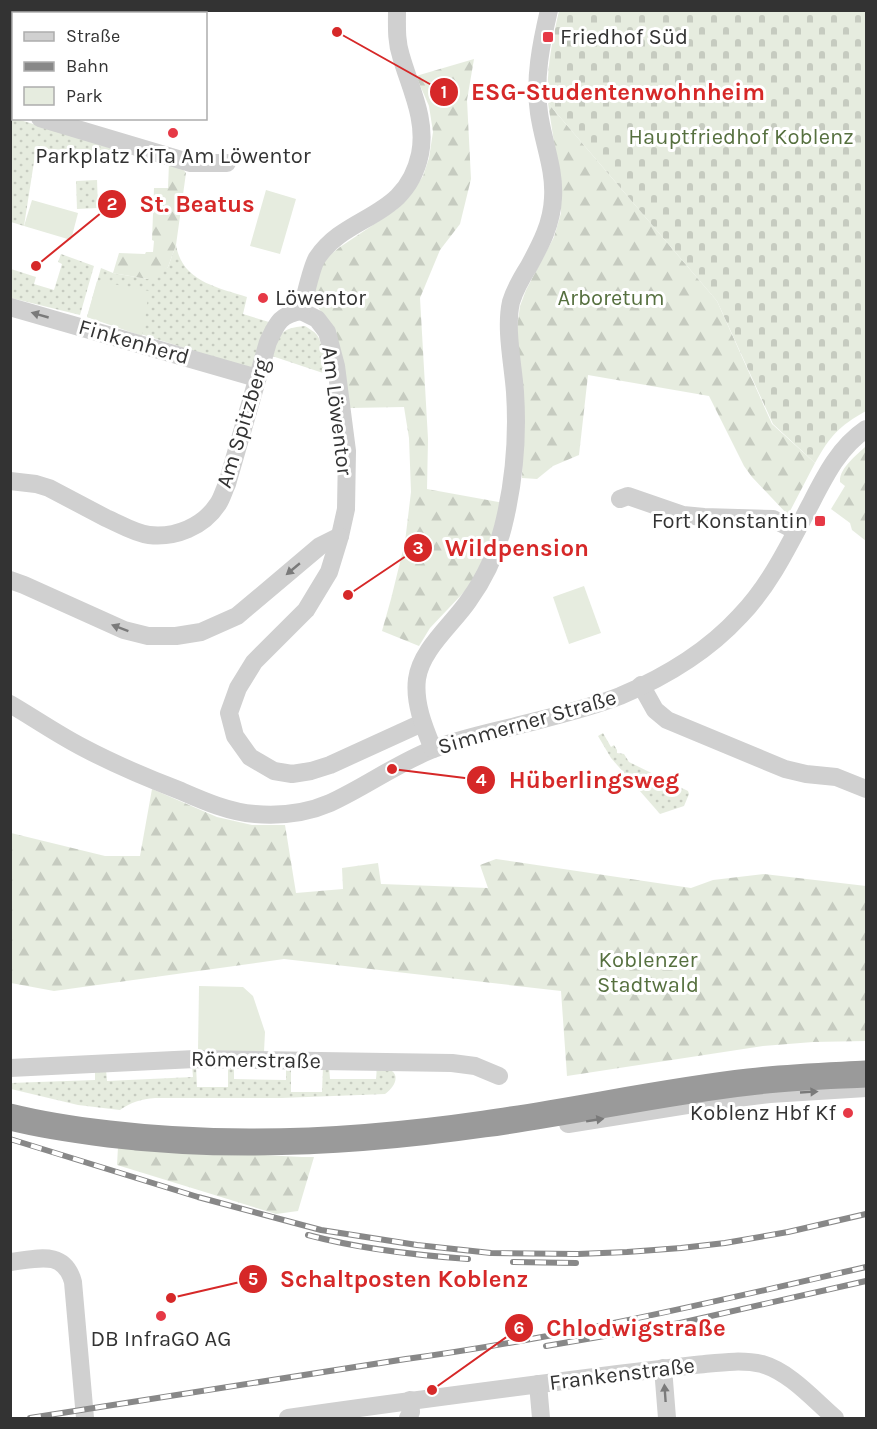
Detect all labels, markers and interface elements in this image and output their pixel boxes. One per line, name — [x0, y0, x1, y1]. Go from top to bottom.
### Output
legend — [12, 12, 207, 120]
place label: Friedhof Süd — [560, 24, 688, 50]
text: Straße — [66, 25, 120, 47]
marker: Friedhof Süd — [541, 30, 555, 44]
text: Bahn — [66, 55, 109, 77]
callout: ESG-Studentenwohnheim — [429, 71, 777, 113]
text: ESG-Studentenwohnheim — [471, 78, 765, 106]
text: 1 — [441, 81, 447, 103]
text: Park — [66, 85, 103, 107]
park label: Hauptfriedhof Koblenz — [628, 124, 854, 150]
marker: Parkplatz KiTa Am Löwentor — [166, 126, 180, 140]
place label: Parkplatz KiTa Am Löwentor — [35, 143, 311, 169]
callout: St. Beatus — [97, 183, 266, 225]
text: St. Beatus — [139, 190, 255, 218]
text: 2 — [107, 193, 117, 215]
place label: Löwentor — [275, 285, 366, 311]
park label: Arboretum — [557, 285, 665, 311]
marker: Löwentor — [256, 291, 270, 305]
one-way arrow — [30, 310, 48, 319]
street label: Finkenherd — [76, 314, 192, 370]
street label: Am Löwentor — [316, 345, 358, 477]
street label: Am Spitzberg — [211, 354, 275, 491]
place label: Fort Konstantin — [652, 508, 808, 534]
marker: Fort Konstantin — [813, 514, 827, 528]
callout: Wildpension — [403, 527, 601, 569]
text: Wildpension — [445, 534, 589, 562]
text: 3 — [412, 537, 424, 559]
one-way arrow — [286, 562, 301, 575]
one-way arrow — [111, 622, 129, 632]
street label: Simmerner Straße — [435, 684, 619, 760]
callout: Hüberlingsweg — [466, 759, 691, 801]
text: Hüberlingsweg — [509, 766, 679, 794]
text: 4 — [476, 769, 487, 791]
park label: Koblenzer Stadtwald — [597, 947, 699, 998]
street label: Römerstraße — [191, 1046, 321, 1074]
one-way arrow — [799, 1087, 818, 1096]
place label: Koblenz Hbf Kf — [690, 1100, 836, 1126]
marker: Koblenz Hbf Kf — [841, 1106, 855, 1120]
one-way arrow — [585, 1115, 604, 1124]
callout: Schaltposten Koblenz — [238, 1258, 540, 1300]
text: Schaltposten Koblenz — [280, 1265, 528, 1293]
text: 5 — [248, 1268, 258, 1290]
callout: Chlodwigstraße — [504, 1307, 738, 1349]
marker: DB InfraGO AG — [154, 1309, 168, 1323]
text: Chlodwigstraße — [546, 1314, 726, 1342]
text: 6 — [514, 1317, 525, 1339]
place label: DB InfraGO AG — [91, 1326, 231, 1352]
street label: Frankenstraße — [548, 1352, 696, 1396]
one-way arrow — [660, 1384, 670, 1403]

